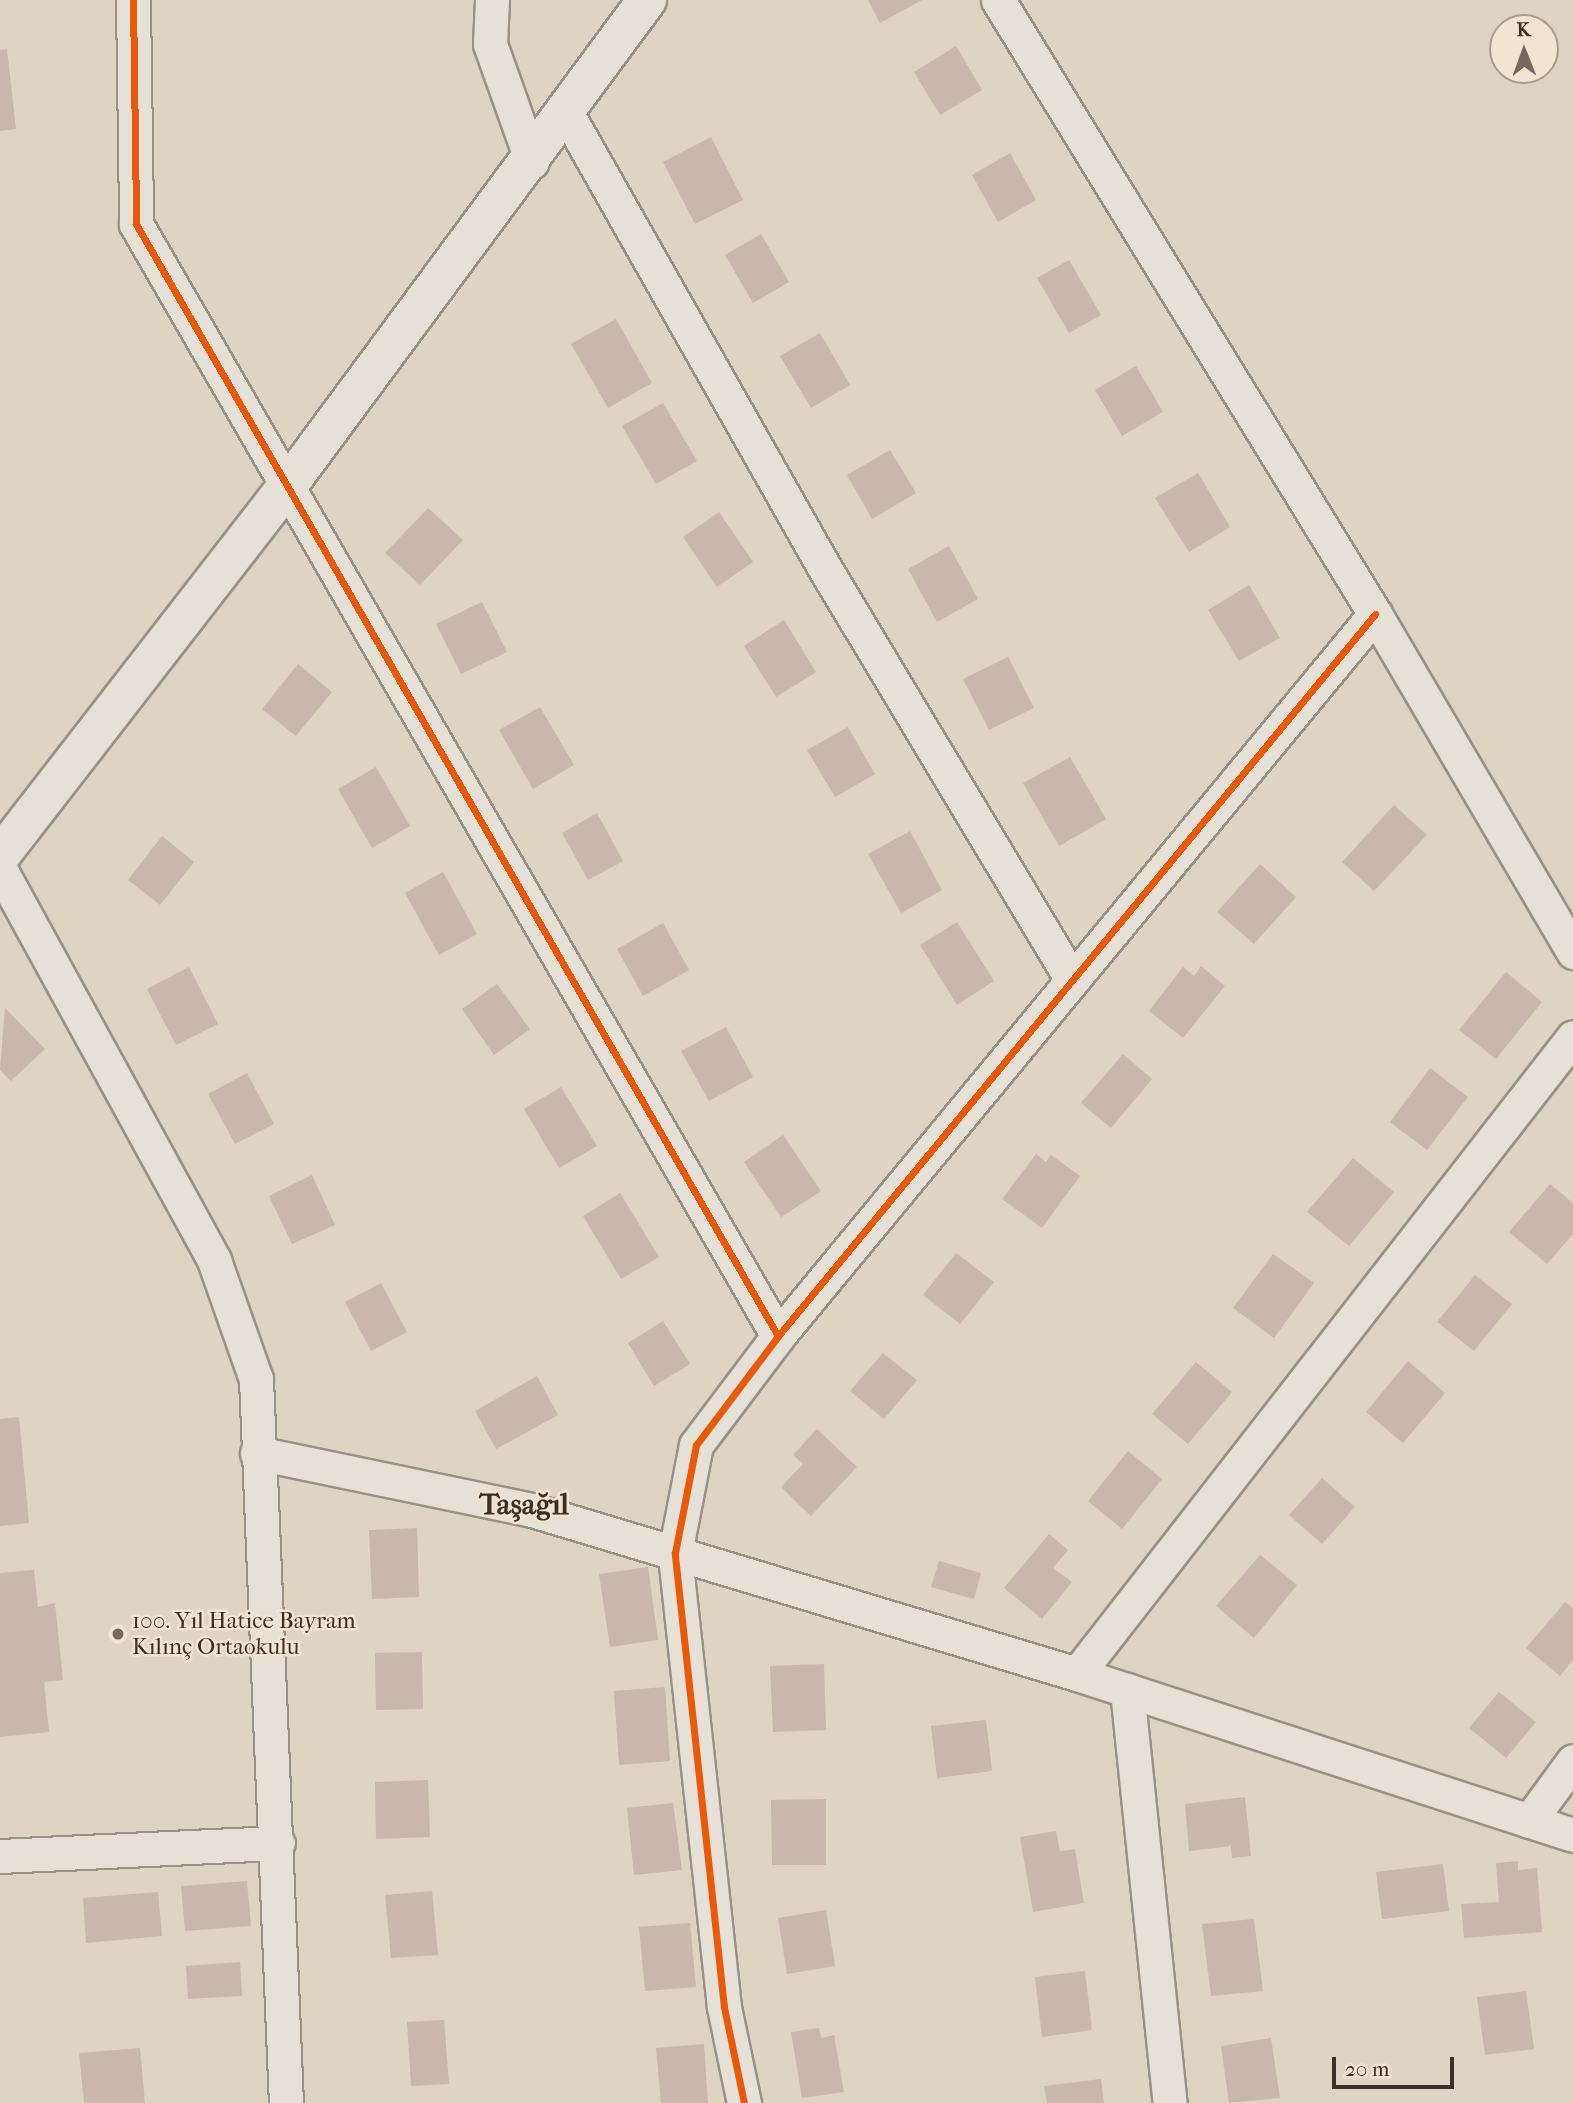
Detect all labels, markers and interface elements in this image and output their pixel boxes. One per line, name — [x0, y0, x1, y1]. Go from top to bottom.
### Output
north arrow — [1489, 14, 1559, 84]
text: K — [1517, 19, 1531, 41]
district label: Taşağıl — [479, 1487, 569, 1523]
place label: 100. Yıl Hatice Bayram Kılınç Ortaokulu — [132, 1607, 356, 1661]
marker: 100. Yıl Hatice Bayram Kılınç Ortaokulu — [110, 1626, 126, 1642]
scale bar — [1335, 2044, 1458, 2088]
text: 20 m — [1345, 2057, 1389, 2081]

